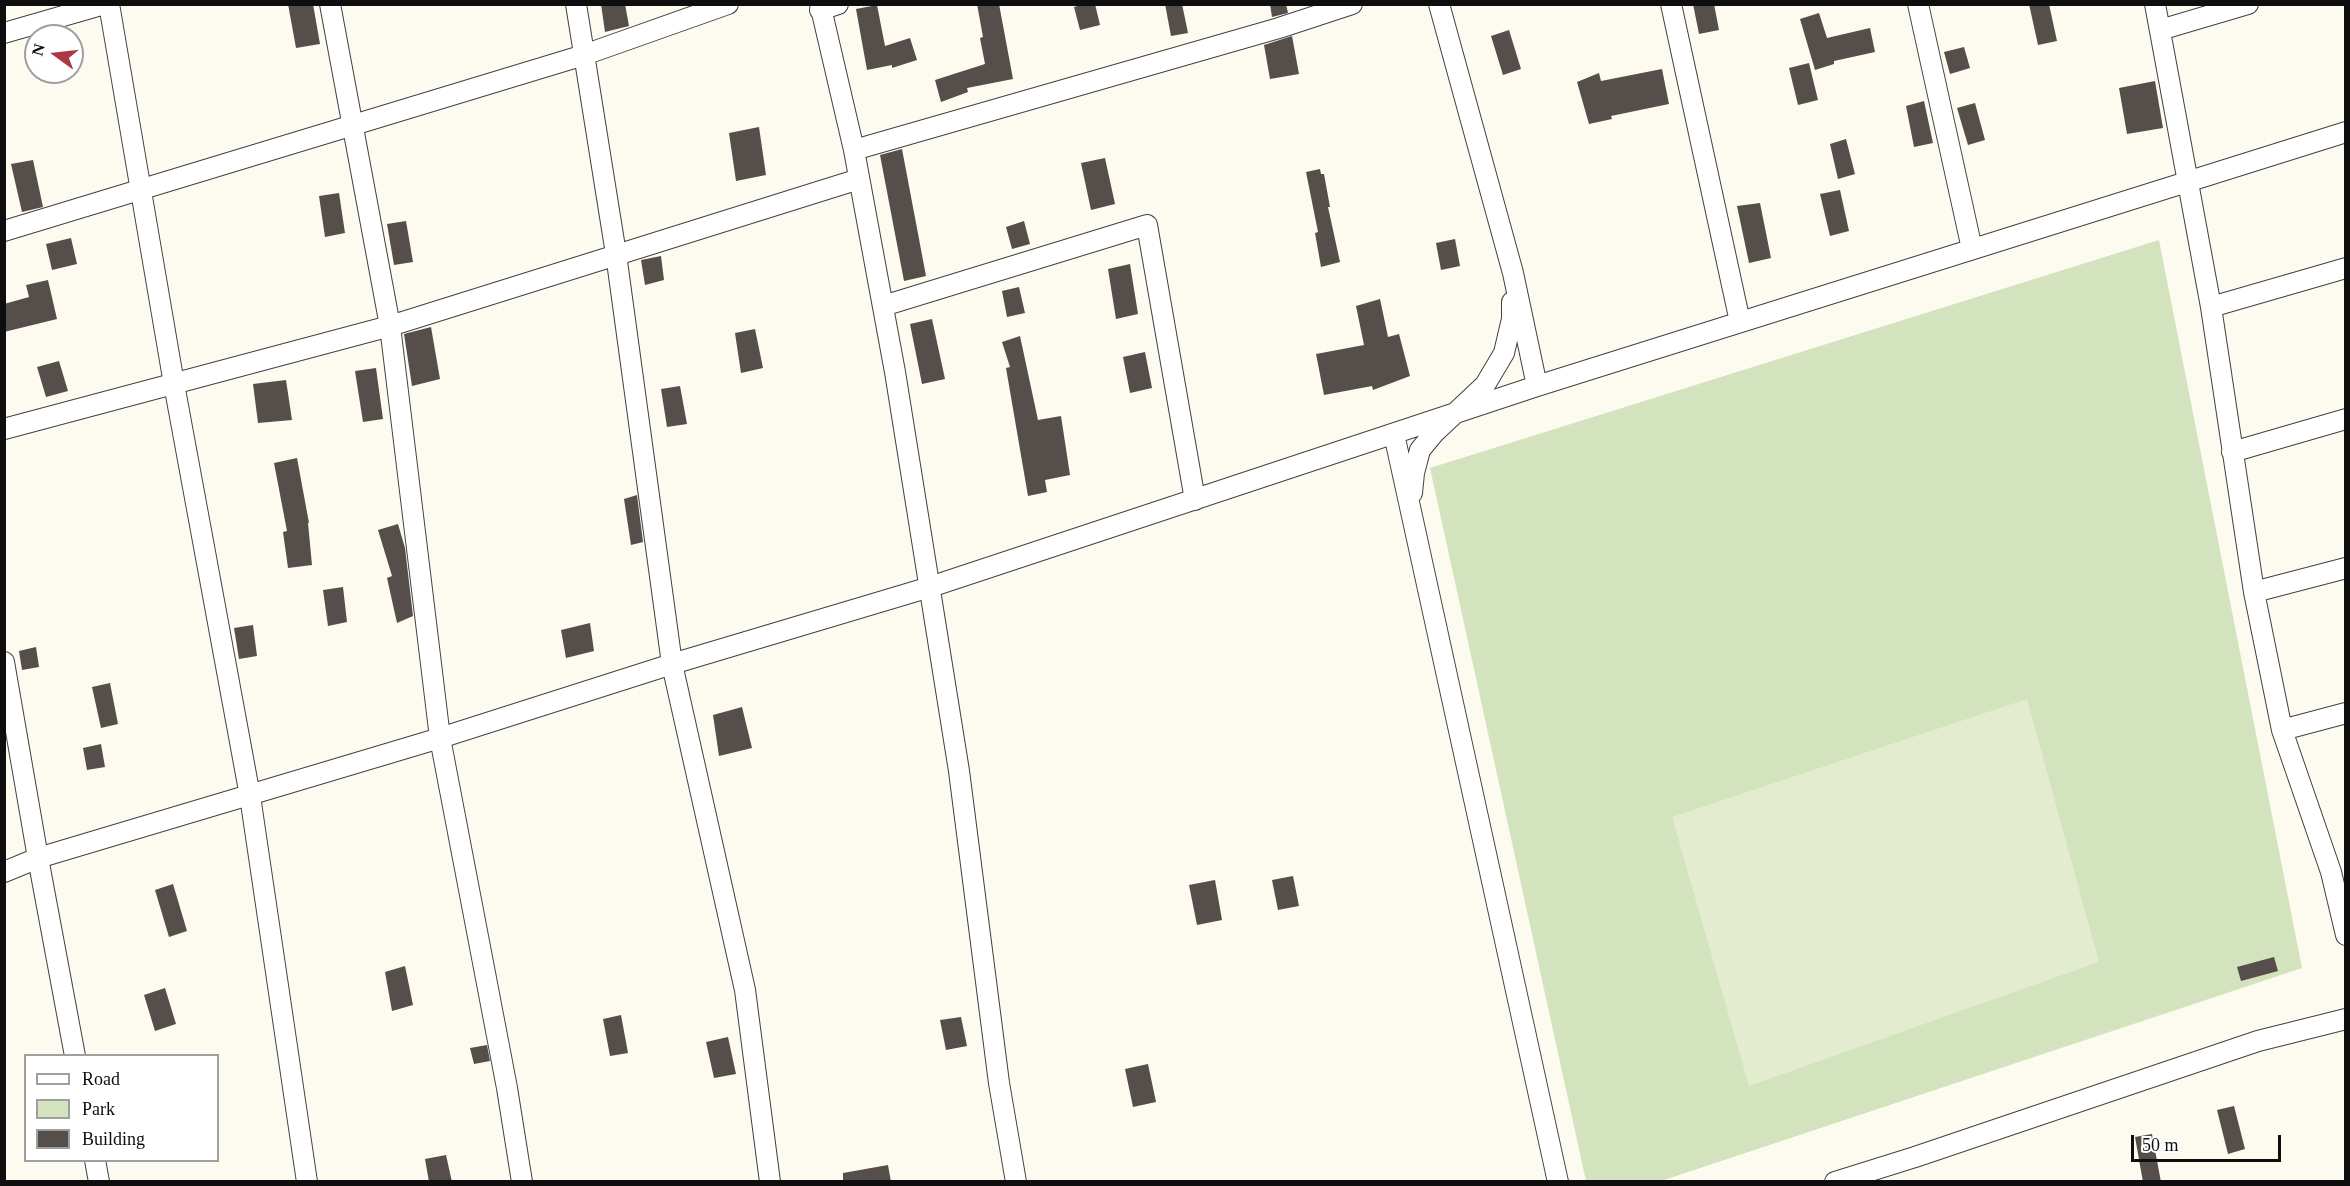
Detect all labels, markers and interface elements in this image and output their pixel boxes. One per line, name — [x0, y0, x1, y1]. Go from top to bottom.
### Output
north arrow — [24, 24, 84, 84]
text: N — [28, 42, 48, 58]
legend — [24, 1054, 219, 1162]
text: Road — [82, 1069, 120, 1089]
text: Park — [82, 1099, 115, 1119]
scale bar — [2134, 1123, 2284, 1161]
text: Building — [82, 1129, 145, 1149]
text: 50 m — [2142, 1135, 2179, 1155]

